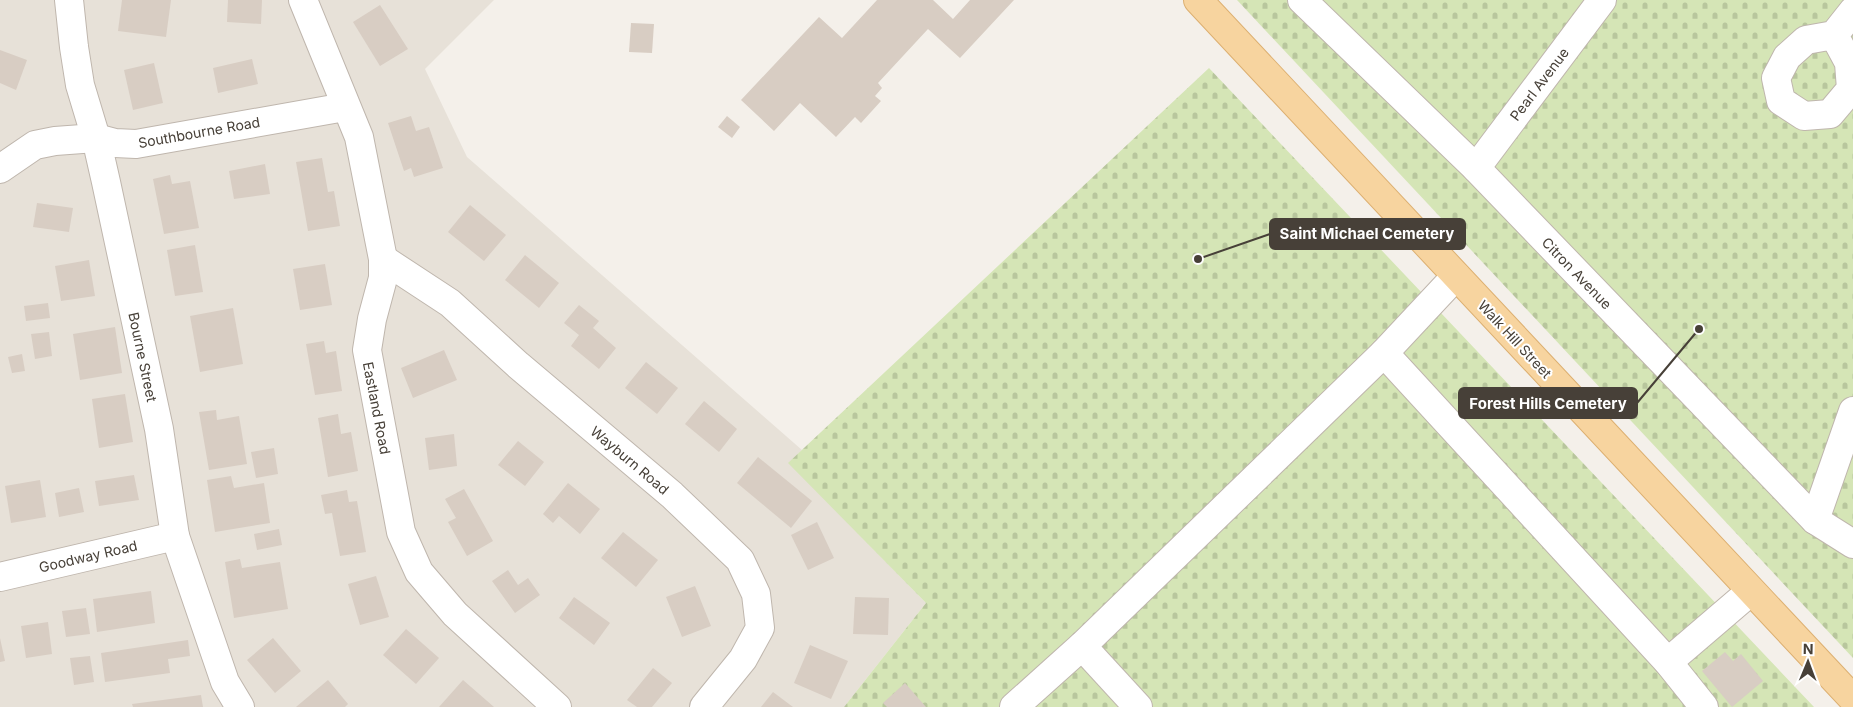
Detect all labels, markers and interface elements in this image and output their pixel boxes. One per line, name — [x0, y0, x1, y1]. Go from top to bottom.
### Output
street label: Pearl Avenue — [1506, 44, 1572, 124]
street label: Southbourne Road — [137, 113, 261, 151]
callout: Saint Michael Cemetery — [1270, 219, 1465, 249]
text: Saint Michael Cemetery — [1280, 224, 1454, 243]
street label: Citron Avenue — [1539, 234, 1615, 312]
street label: Walk Hill Street — [1475, 297, 1556, 382]
street label: Bourne Street — [125, 311, 161, 404]
street label: Eastland Road — [360, 360, 394, 456]
callout: Forest Hills Cemetery — [1459, 388, 1637, 418]
text: Forest Hills Cemetery — [1469, 394, 1627, 413]
street label: Wayburn Road — [587, 422, 673, 498]
street label: Goodway Road — [37, 536, 139, 576]
north arrow — [1783, 637, 1833, 687]
text: N — [1803, 640, 1814, 657]

